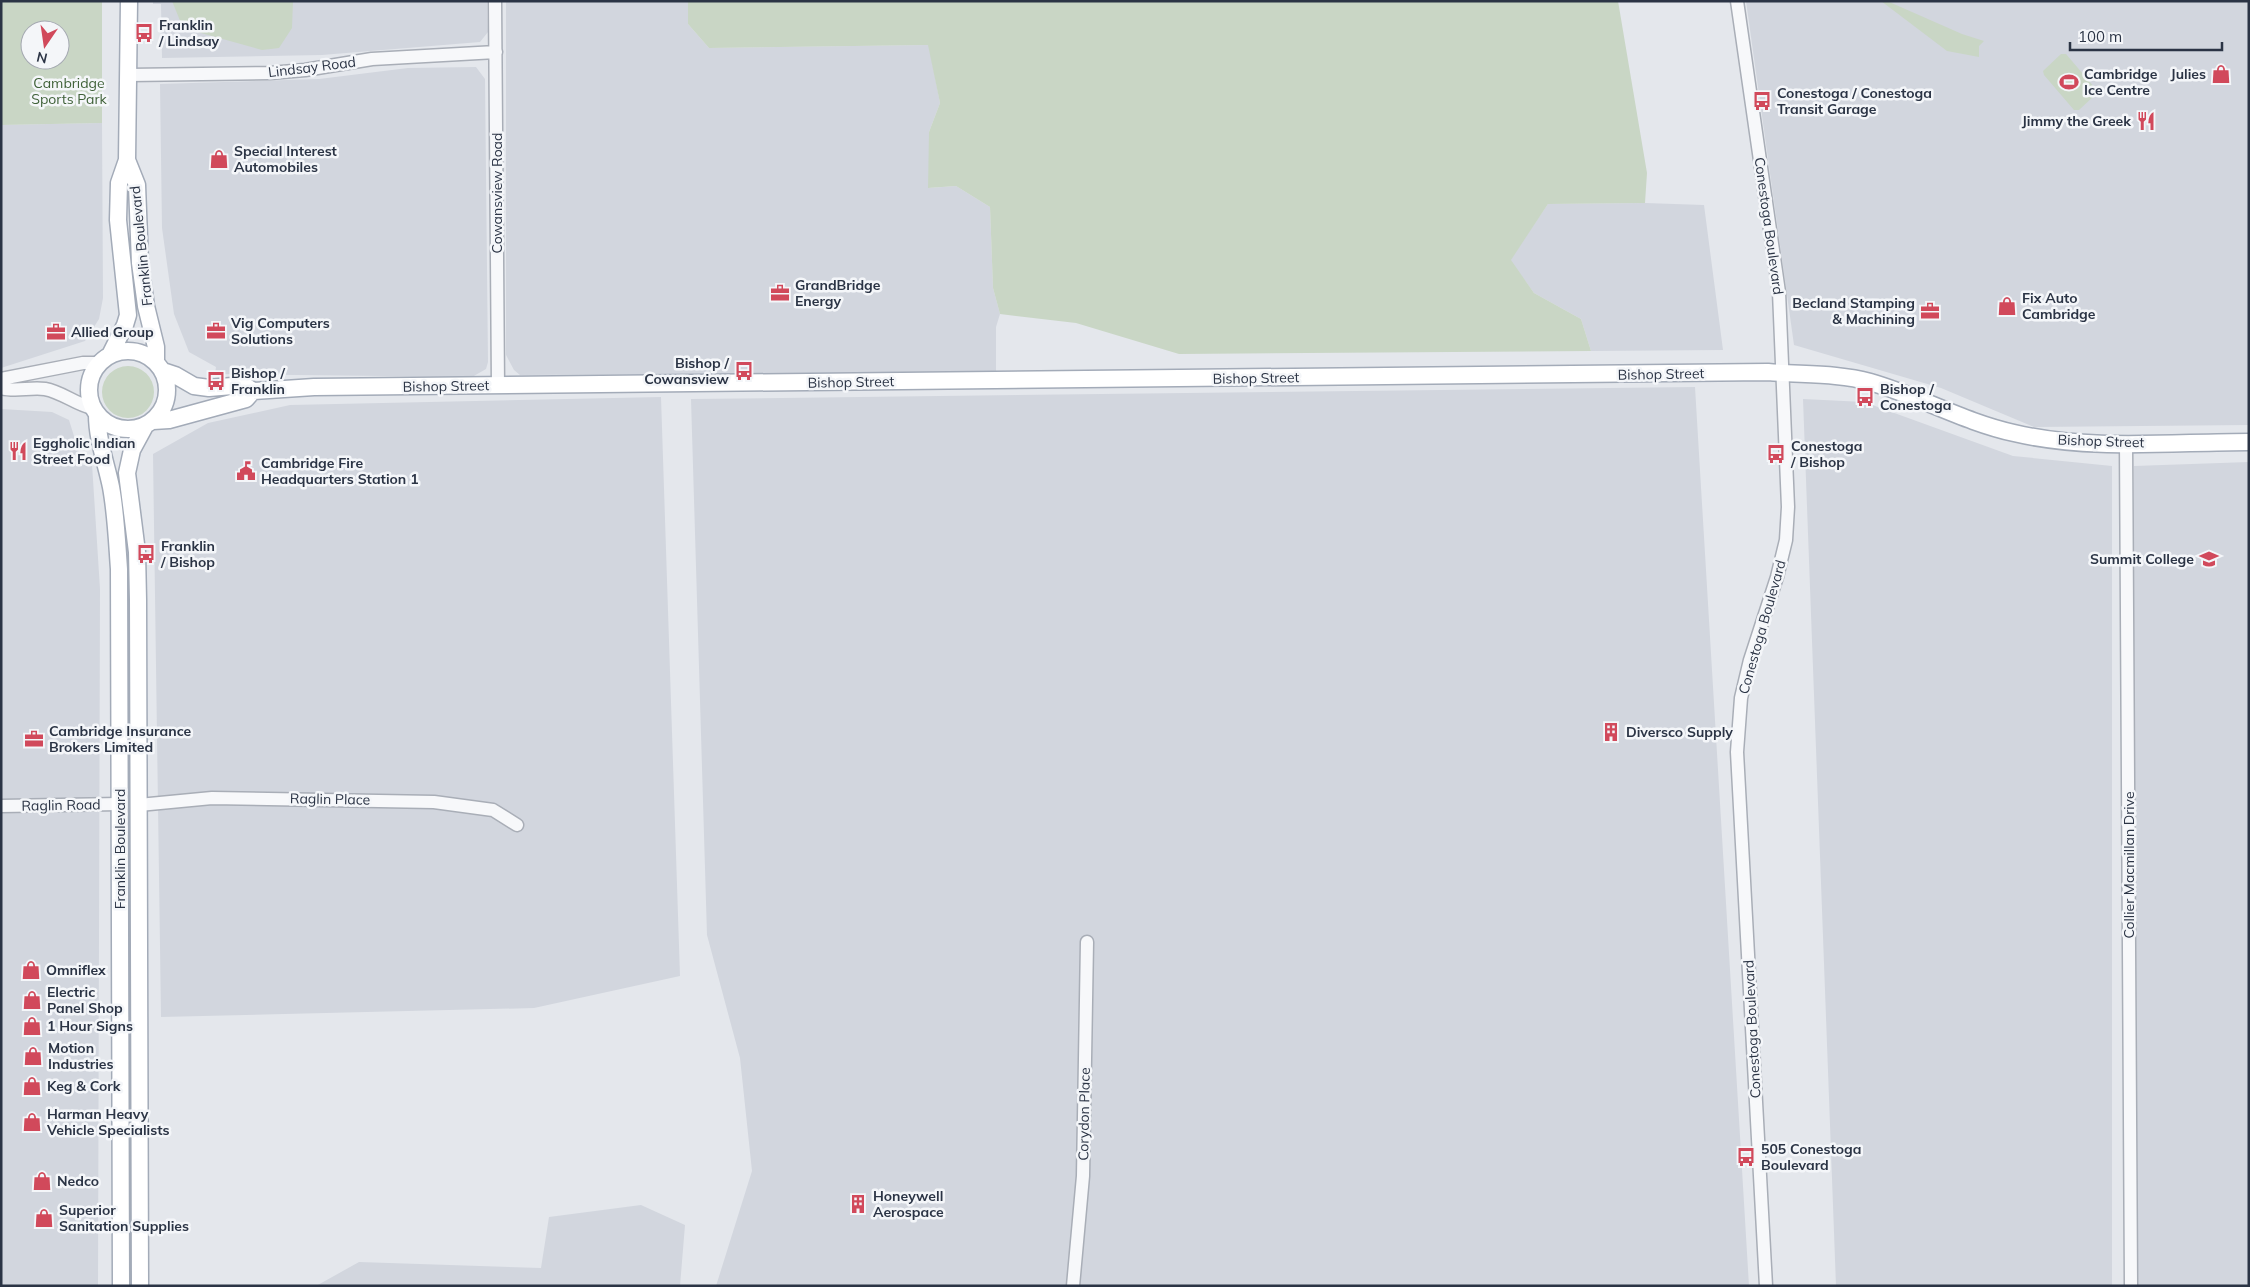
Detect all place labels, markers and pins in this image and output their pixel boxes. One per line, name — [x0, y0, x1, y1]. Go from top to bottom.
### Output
place label: Franklin / Lindsay — [158, 16, 219, 50]
bus stop icon: Franklin / Lindsay — [133, 22, 155, 44]
shop icon: Julies — [2210, 63, 2232, 85]
place label: Cambridge Ice Centre — [2084, 65, 2158, 99]
place label: Julies — [2171, 65, 2206, 83]
sports icon: Cambridge Ice Centre — [2058, 71, 2080, 93]
place label: Conestoga / Conestoga Transit Garage — [1777, 84, 1932, 118]
bus stop icon: Conestoga / Conestoga Transit Garage — [1751, 90, 1773, 112]
restaurant icon: Jimmy the Greek — [2135, 110, 2157, 132]
place label: Jimmy the Greek — [2022, 112, 2131, 130]
place label: Special Interest Automobiles — [234, 142, 338, 176]
shop icon: Special Interest Automobiles — [208, 148, 230, 170]
place label: GrandBridge Energy — [795, 276, 881, 310]
office icon: GrandBridge Energy — [769, 282, 791, 304]
place label: Fix Auto Cambridge — [2022, 289, 2096, 323]
place label: Becland Stamping & Machining — [1792, 294, 1915, 328]
shop icon: Fix Auto Cambridge — [1996, 295, 2018, 317]
office icon: Becland Stamping & Machining — [1919, 300, 1941, 322]
place label: Vig Computers Solutions — [230, 314, 330, 348]
office icon: Vig Computers Solutions — [205, 320, 227, 342]
office icon: Allied Group — [45, 321, 67, 343]
place label: Allied Group — [71, 323, 154, 341]
place label: Bishop / Cowansview — [644, 354, 730, 388]
bus stop icon: Bishop / Cowansview — [733, 360, 755, 382]
place label: Bishop / Franklin — [231, 364, 286, 398]
bus stop icon: Bishop / Franklin — [205, 370, 227, 392]
place label: Bishop / Conestoga — [1880, 380, 1951, 414]
bus stop icon: Bishop / Conestoga — [1854, 386, 1876, 408]
place label: Eggholic Indian Street Food — [33, 434, 136, 468]
place label: Conestoga / Bishop — [1790, 437, 1862, 471]
restaurant icon: Eggholic Indian Street Food — [7, 440, 29, 462]
bus stop icon: Conestoga / Bishop — [1765, 443, 1787, 465]
place label: Cambridge Fire Headquarters Station 1 — [261, 454, 419, 488]
public building icon: Cambridge Fire Headquarters Station 1 — [235, 460, 257, 482]
place label: Franklin / Bishop — [160, 537, 215, 571]
bus stop icon: Franklin / Bishop — [135, 543, 157, 565]
school or university icon: Summit College — [2198, 548, 2220, 570]
place label: Summit College — [2090, 550, 2194, 568]
building icon: Diversco Supply — [1600, 721, 1622, 743]
place label: Cambridge Insurance Brokers Limited — [49, 722, 192, 756]
place label: Diversco Supply — [1626, 723, 1733, 741]
office icon: Cambridge Insurance Brokers Limited — [23, 728, 45, 750]
shop icon: Omniflex — [20, 959, 42, 981]
place label: Omniflex — [46, 961, 106, 979]
place label: Electric Panel Shop — [47, 983, 123, 1017]
shop icon: Electric Panel Shop — [21, 989, 43, 1011]
shop icon: 1 Hour Signs — [21, 1015, 43, 1037]
place label: 1 Hour Signs — [47, 1017, 133, 1035]
place label: Motion Industries — [48, 1039, 114, 1073]
shop icon: Motion Industries — [22, 1045, 44, 1067]
shop icon: Keg & Cork — [21, 1075, 43, 1097]
place label: Keg & Cork — [47, 1077, 121, 1095]
place label: Harman Heavy Vehicle Specialists — [46, 1105, 170, 1139]
shop icon: Harman Heavy Vehicle Specialists — [21, 1111, 43, 1133]
place label: 505 Conestoga Boulevard — [1761, 1140, 1861, 1174]
bus stop icon: 505 Conestoga Boulevard — [1735, 1146, 1757, 1168]
shop icon: Nedco — [31, 1170, 53, 1192]
place label: Nedco — [57, 1172, 99, 1190]
place label: Honeywell Aerospace — [873, 1187, 944, 1221]
building icon: Honeywell Aerospace — [847, 1193, 869, 1215]
place label: Superior Sanitation Supplies — [59, 1201, 189, 1235]
shop icon: Superior Sanitation Supplies — [33, 1207, 55, 1229]

